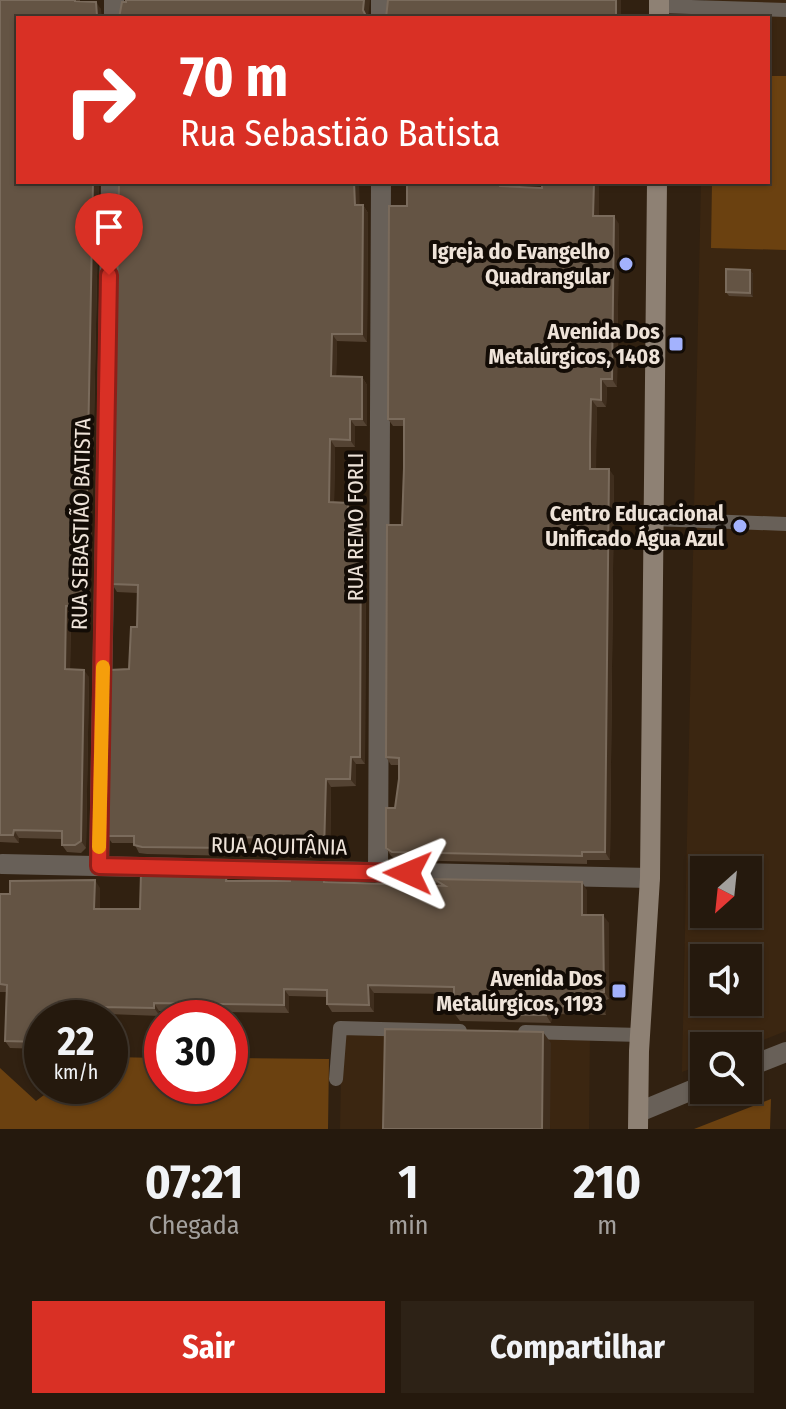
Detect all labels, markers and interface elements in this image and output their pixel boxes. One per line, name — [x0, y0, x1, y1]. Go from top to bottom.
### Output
text: 70 m — [180, 44, 288, 111]
icon: right — [48, 48, 152, 152]
text: Rua Sebastião Batista — [180, 112, 500, 156]
pin — [75, 193, 143, 275]
icon: arrive — [87, 205, 131, 249]
place label: Igreja do Evangelho Quadrangular — [432, 238, 611, 290]
marker: Igreja do Evangelho Quadrangular — [617, 255, 635, 273]
place label: Avenida Dos Metalúrgicos, 1408 — [489, 318, 660, 370]
marker: Avenida Dos Metalúrgicos, 1408 — [667, 335, 685, 353]
street label: RUA SEBASTIÃO BATISTA — [66, 417, 96, 630]
street label: RUA REMO FORLI — [342, 453, 369, 601]
place label: Centro Educacional Unificado Água Azul — [545, 500, 725, 552]
marker: Centro Educacional Unificado Água Azul — [731, 517, 749, 535]
street label: RUA AQUITÂNIA — [211, 831, 348, 861]
position arrow — [366, 831, 450, 915]
north arrow — [690, 856, 762, 928]
map controls — [690, 856, 762, 1104]
button: sound — [690, 944, 762, 1016]
place label: Avenida Dos Metalúrgicos, 1193 — [436, 965, 603, 1017]
marker: Avenida Dos Metalúrgicos, 1193 — [610, 982, 628, 1000]
speed limit sign: 30 — [144, 1000, 248, 1104]
text: 22 — [57, 1018, 95, 1066]
button: search — [690, 1032, 762, 1104]
text: km/h — [54, 1060, 98, 1084]
text: 07:21 — [145, 1153, 243, 1211]
text: 1 — [398, 1153, 418, 1211]
text: 210 — [573, 1153, 641, 1211]
text: Chegada — [149, 1210, 239, 1241]
text: min — [388, 1210, 428, 1241]
text: m — [597, 1210, 617, 1241]
button: Sair — [32, 1301, 385, 1393]
button: Compartilhar — [401, 1301, 754, 1393]

